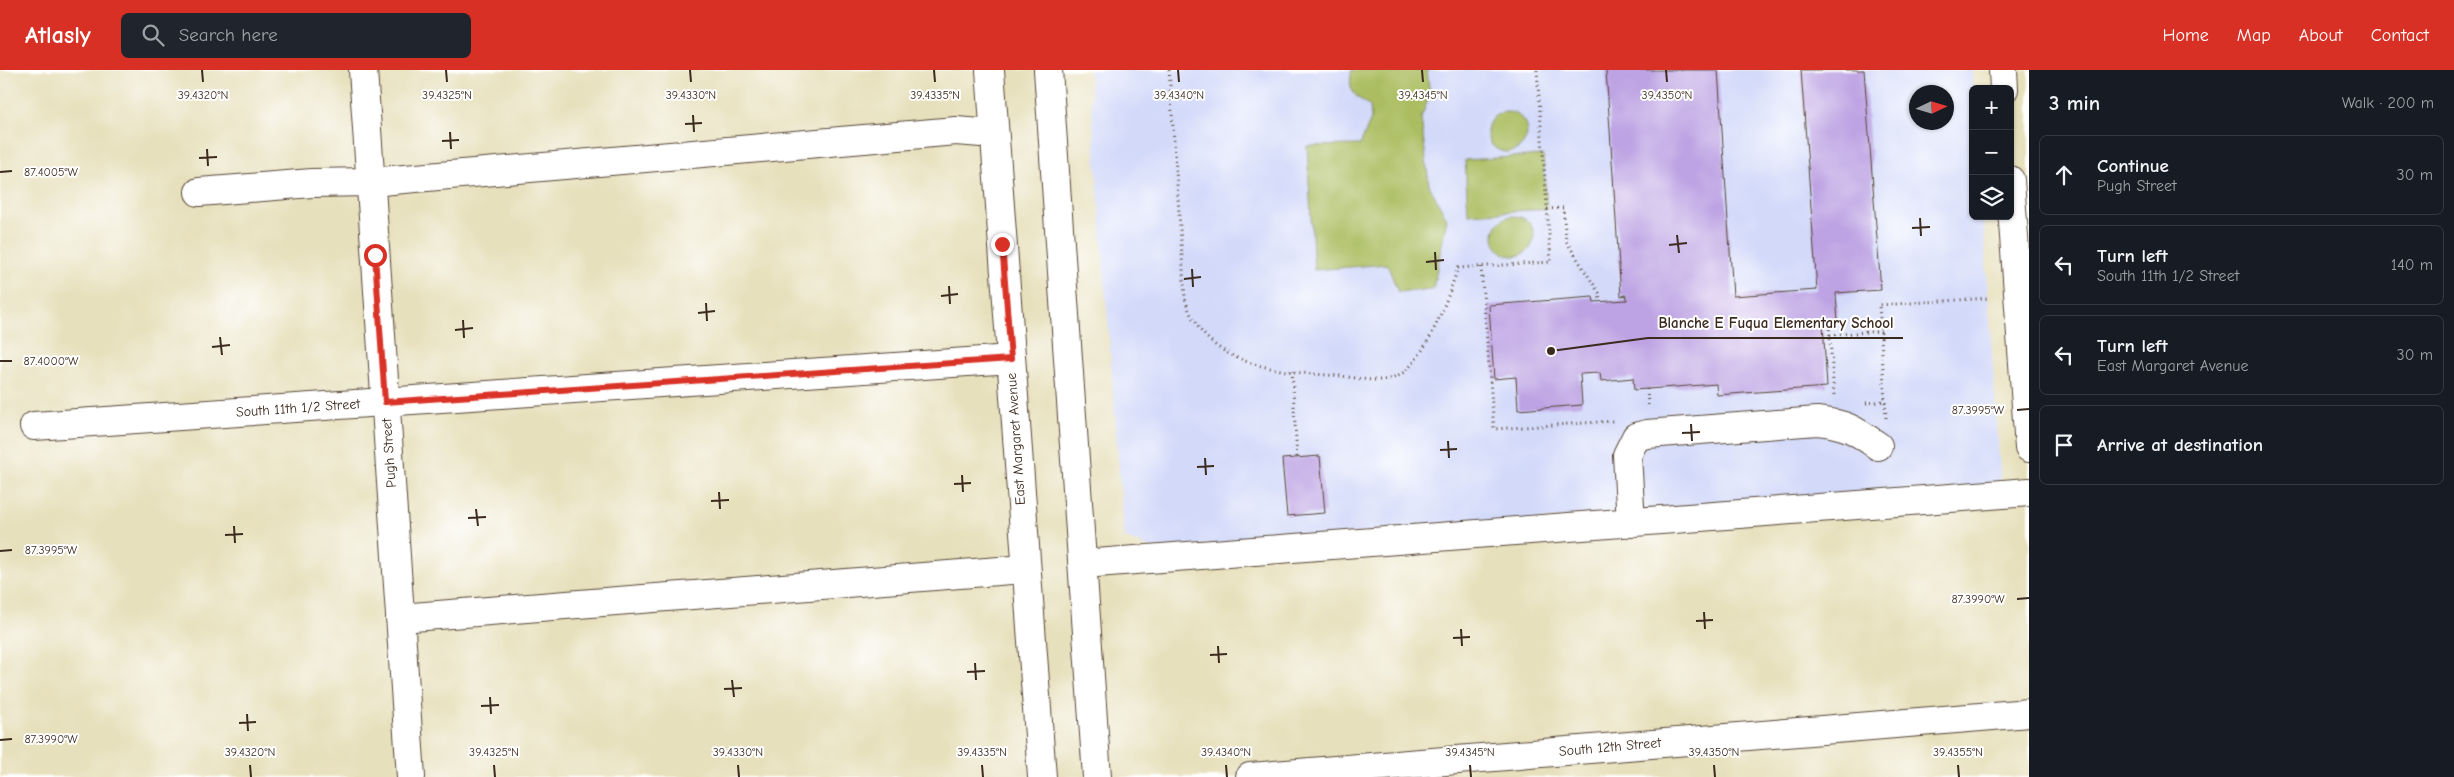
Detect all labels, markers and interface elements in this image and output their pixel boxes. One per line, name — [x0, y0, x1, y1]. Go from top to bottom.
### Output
search box — [121, 13, 471, 58]
text: Atlasly — [25, 21, 91, 49]
icon: search — [139, 21, 167, 49]
text: Search here — [179, 24, 278, 46]
text: Home — [2162, 25, 2209, 46]
text: Map — [2237, 25, 2271, 46]
text: About — [2299, 25, 2343, 46]
text: Contact — [2371, 25, 2429, 46]
north arrow — [1909, 85, 1954, 130]
map controls — [1969, 85, 2014, 220]
button: + — [1969, 85, 2014, 130]
text: 39.4320°N — [178, 88, 228, 102]
text: 39.4325°N — [422, 88, 472, 102]
text: 39.4330°N — [666, 88, 716, 102]
text: 39.4335°N — [910, 88, 960, 102]
text: 39.4340°N — [1154, 88, 1204, 102]
text: 39.4345°N — [1398, 88, 1448, 102]
text: 39.4350°N — [1642, 88, 1692, 102]
text: 3 min — [2049, 91, 2100, 115]
text: Walk · 200 m — [2342, 94, 2434, 112]
button: − — [1969, 130, 2014, 175]
text: Continue — [2097, 155, 2169, 177]
icon: ahead — [2050, 161, 2078, 189]
text: 87.4005°W — [24, 165, 79, 179]
text: 30 m — [2397, 166, 2433, 184]
button: layers — [1969, 175, 2014, 220]
text: Pugh Street — [2097, 177, 2177, 195]
route end — [991, 233, 1014, 256]
route start — [364, 244, 387, 267]
text: Turn left — [2097, 245, 2168, 267]
icon: left — [2050, 251, 2078, 279]
text: 140 m — [2391, 256, 2433, 274]
text: South 11th 1/2 Street — [2097, 267, 2239, 285]
callout: Blanche E Fuqua Elementary School — [1648, 308, 1903, 338]
text: Blanche E Fuqua Elementary School — [1658, 314, 1894, 332]
text: Turn left — [2097, 335, 2168, 357]
icon: left — [2050, 341, 2078, 369]
text: 30 m — [2397, 346, 2433, 364]
text: 87.4000°W — [24, 354, 79, 368]
text: East Margaret Avenue — [2097, 357, 2248, 375]
street label: East Margaret Avenue — [1003, 372, 1029, 506]
street label: South 11th 1/2 Street — [235, 395, 362, 421]
text: 87.3995°W — [1952, 403, 2005, 417]
street label: Pugh Street — [378, 417, 400, 488]
icon: arrive — [2050, 431, 2078, 459]
text: Arrive at destination — [2097, 434, 2263, 456]
text: 87.3995°W — [25, 543, 78, 557]
text: 87.3990°W — [1951, 592, 2005, 606]
text: 87.3990°W — [24, 732, 78, 746]
street label: South 12th Street — [1558, 734, 1663, 760]
text: 39.4320°N — [225, 745, 275, 759]
text: 39.4325°N — [469, 745, 519, 759]
text: 39.4330°N — [713, 745, 763, 759]
text: 39.4335°N — [957, 745, 1007, 759]
text: 39.4340°N — [1201, 745, 1251, 759]
text: 39.4345°N — [1445, 745, 1495, 759]
text: 39.4350°N — [1689, 745, 1739, 759]
text: 39.4355°N — [1933, 745, 1983, 759]

